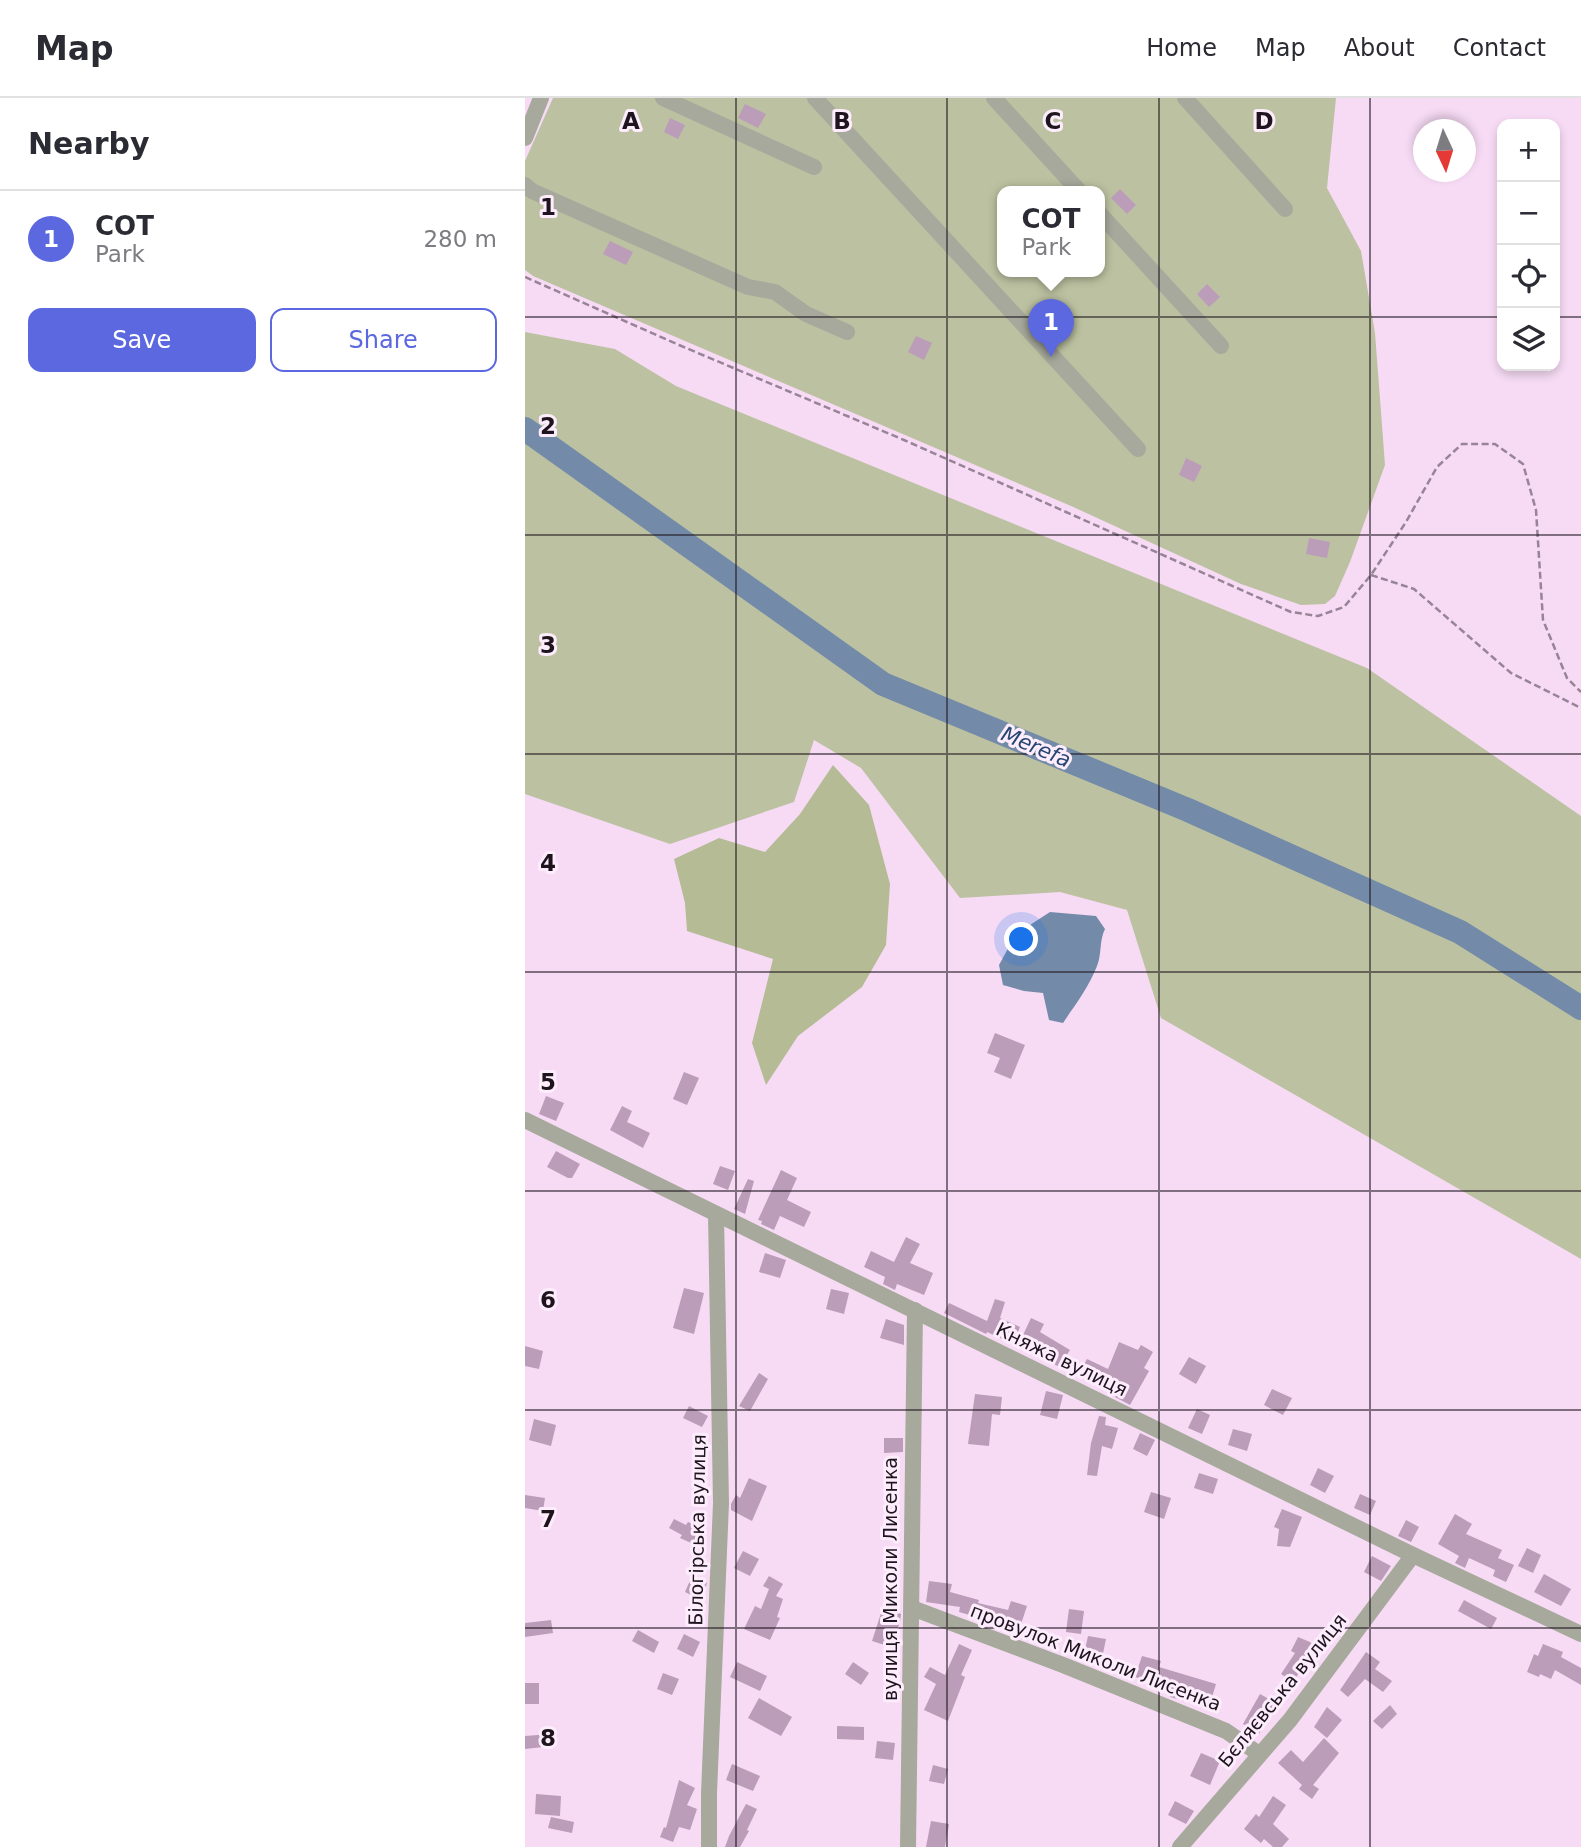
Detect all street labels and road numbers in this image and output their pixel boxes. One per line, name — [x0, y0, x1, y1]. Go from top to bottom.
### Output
street label: Княжа вулиця — [993, 1318, 1131, 1400]
street label: Білогірська вулиця — [684, 1434, 710, 1626]
street label: вулиця Миколи Лисенка — [879, 1457, 901, 1701]
street label: провулок Миколи Лисенка — [968, 1599, 1224, 1715]
street label: Бєляєвська вулиця — [1213, 1609, 1351, 1771]

